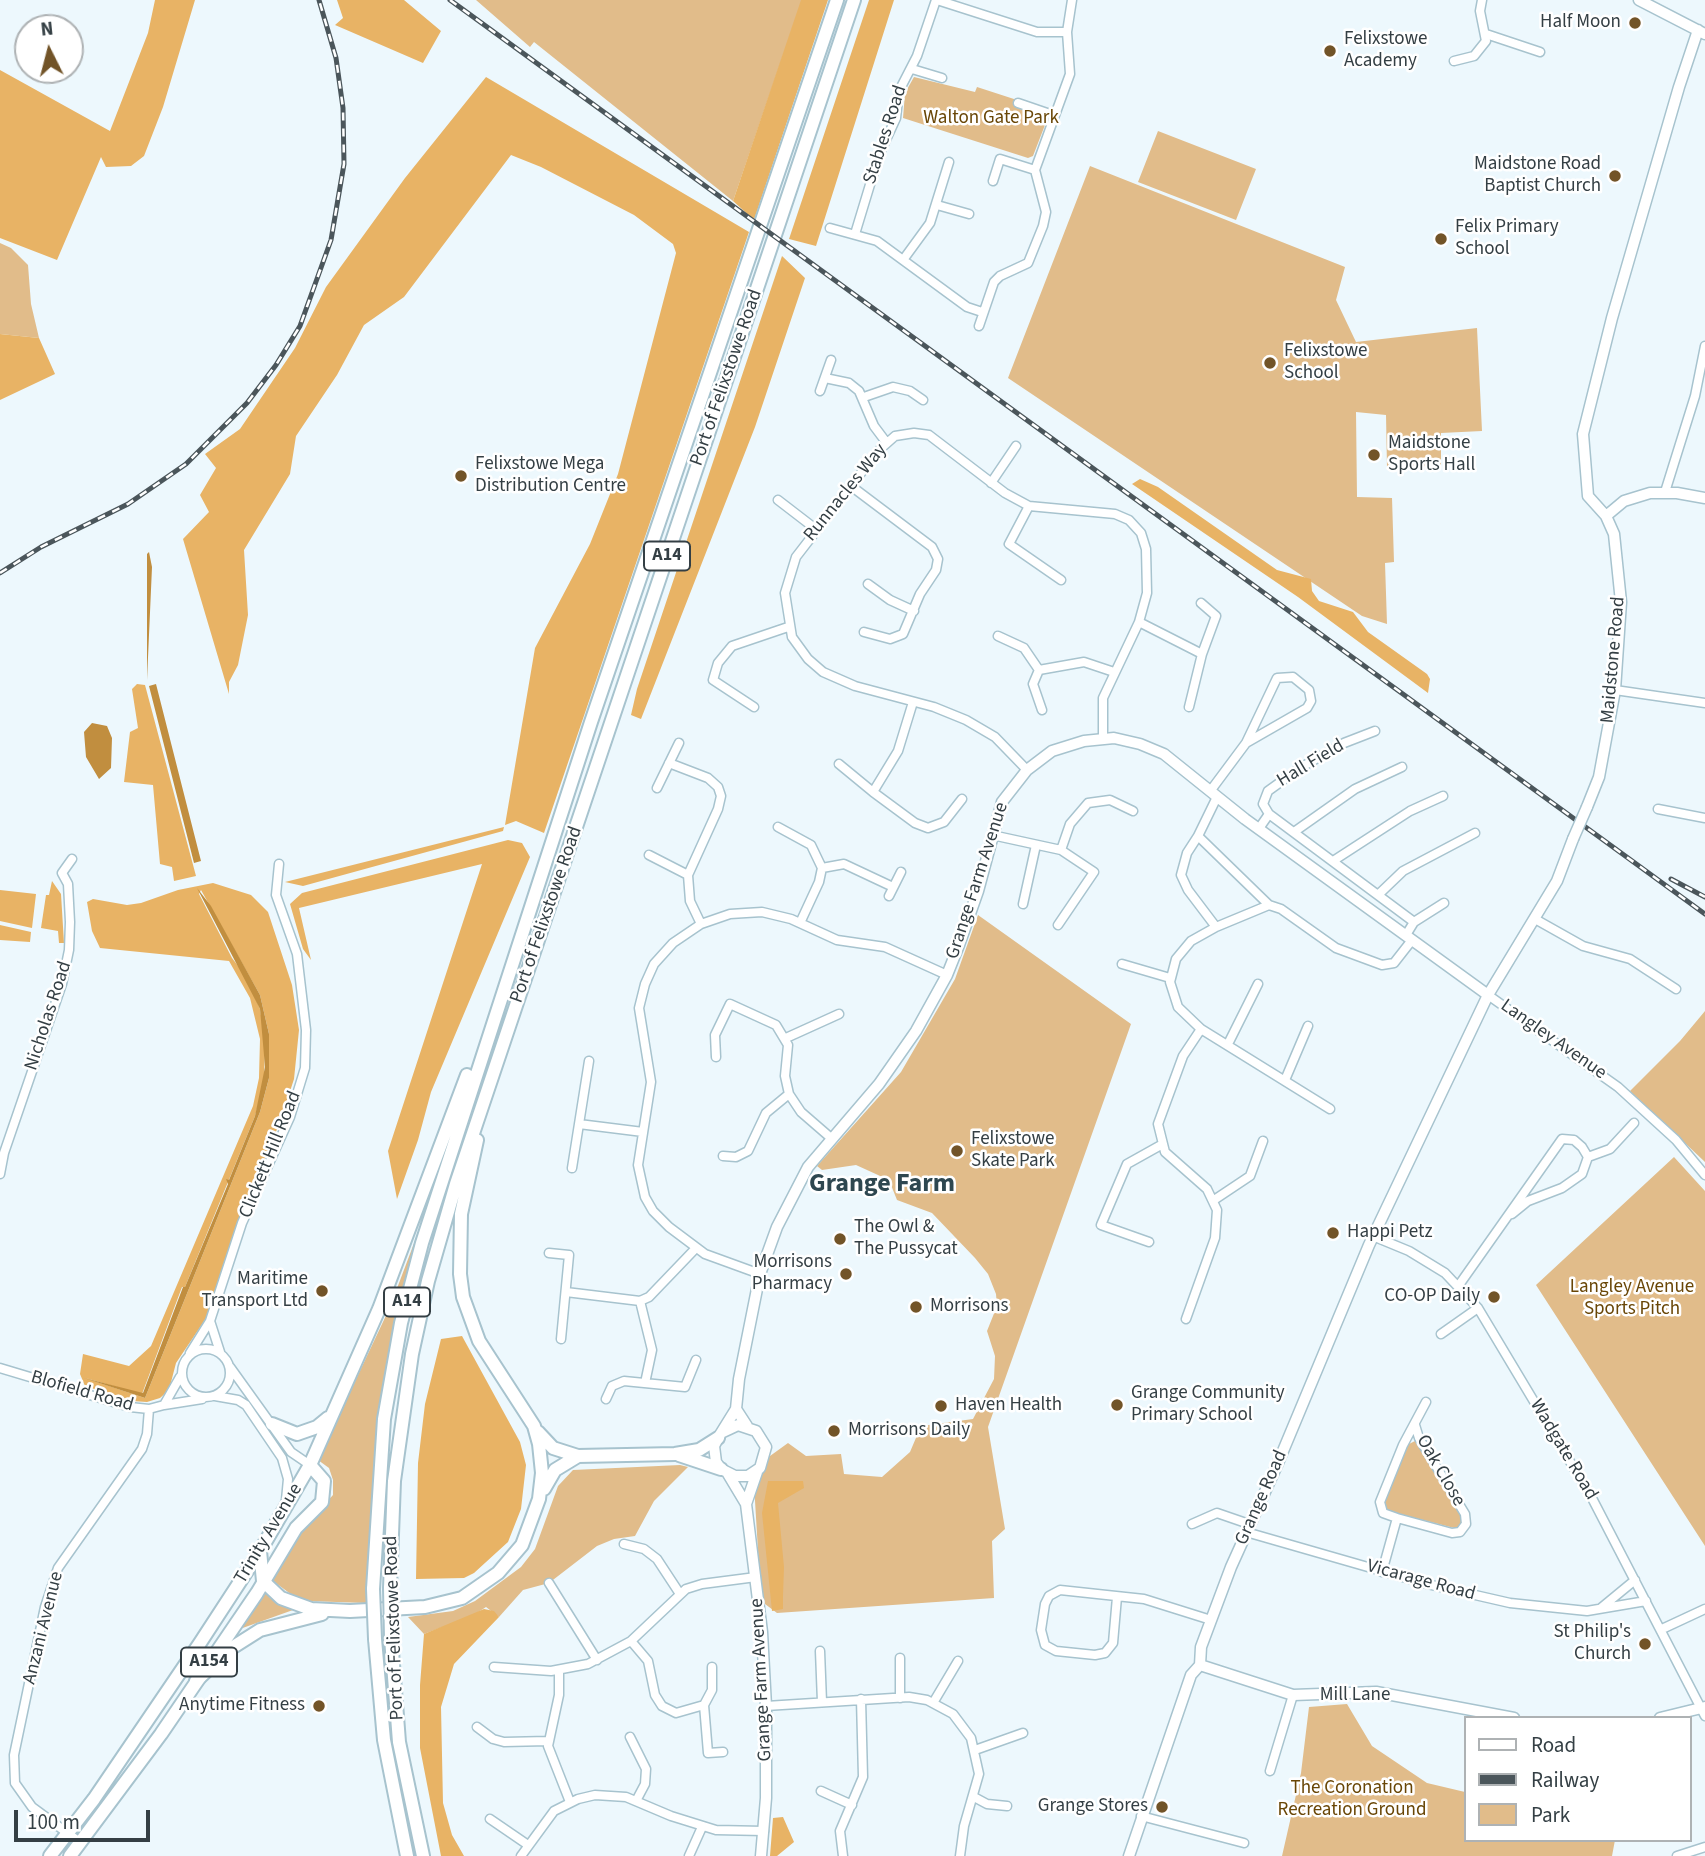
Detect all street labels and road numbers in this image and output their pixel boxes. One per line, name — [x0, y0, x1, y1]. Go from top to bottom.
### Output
street label: Stables Road — [859, 83, 913, 187]
street label: Port of Felixstowe Road — [686, 287, 768, 469]
street label: Runnacles Way — [800, 439, 892, 547]
road number: A14 — [644, 542, 690, 570]
street label: Maidstone Road — [1597, 596, 1631, 724]
street label: Hall Field — [1273, 735, 1349, 793]
street label: Grange Farm Avenue — [942, 800, 1014, 962]
street label: Port of Felixstowe Road — [506, 824, 588, 1006]
street label: Nicholas Road — [21, 959, 77, 1073]
street label: Langley Avenue — [1496, 995, 1610, 1085]
street label: Clickett Hill Road — [235, 1088, 307, 1222]
road number: A14 — [384, 1288, 430, 1316]
street label: Blofield Road — [28, 1366, 136, 1418]
street label: Wadgate Road — [1524, 1395, 1602, 1505]
street label: Oak Close — [1410, 1431, 1470, 1511]
street label: Grange Road — [1231, 1447, 1293, 1549]
street label: Trinity Avenue — [230, 1480, 308, 1588]
street label: Port of Felixstowe Road — [380, 1535, 410, 1721]
street label: Vicarage Road — [1364, 1556, 1478, 1606]
street label: Anzani Avenue — [19, 1569, 69, 1687]
street label: Grange Farm Avenue — [746, 1598, 778, 1762]
road number: A154 — [181, 1647, 237, 1676]
street label: Mill Lane — [1320, 1685, 1390, 1707]

